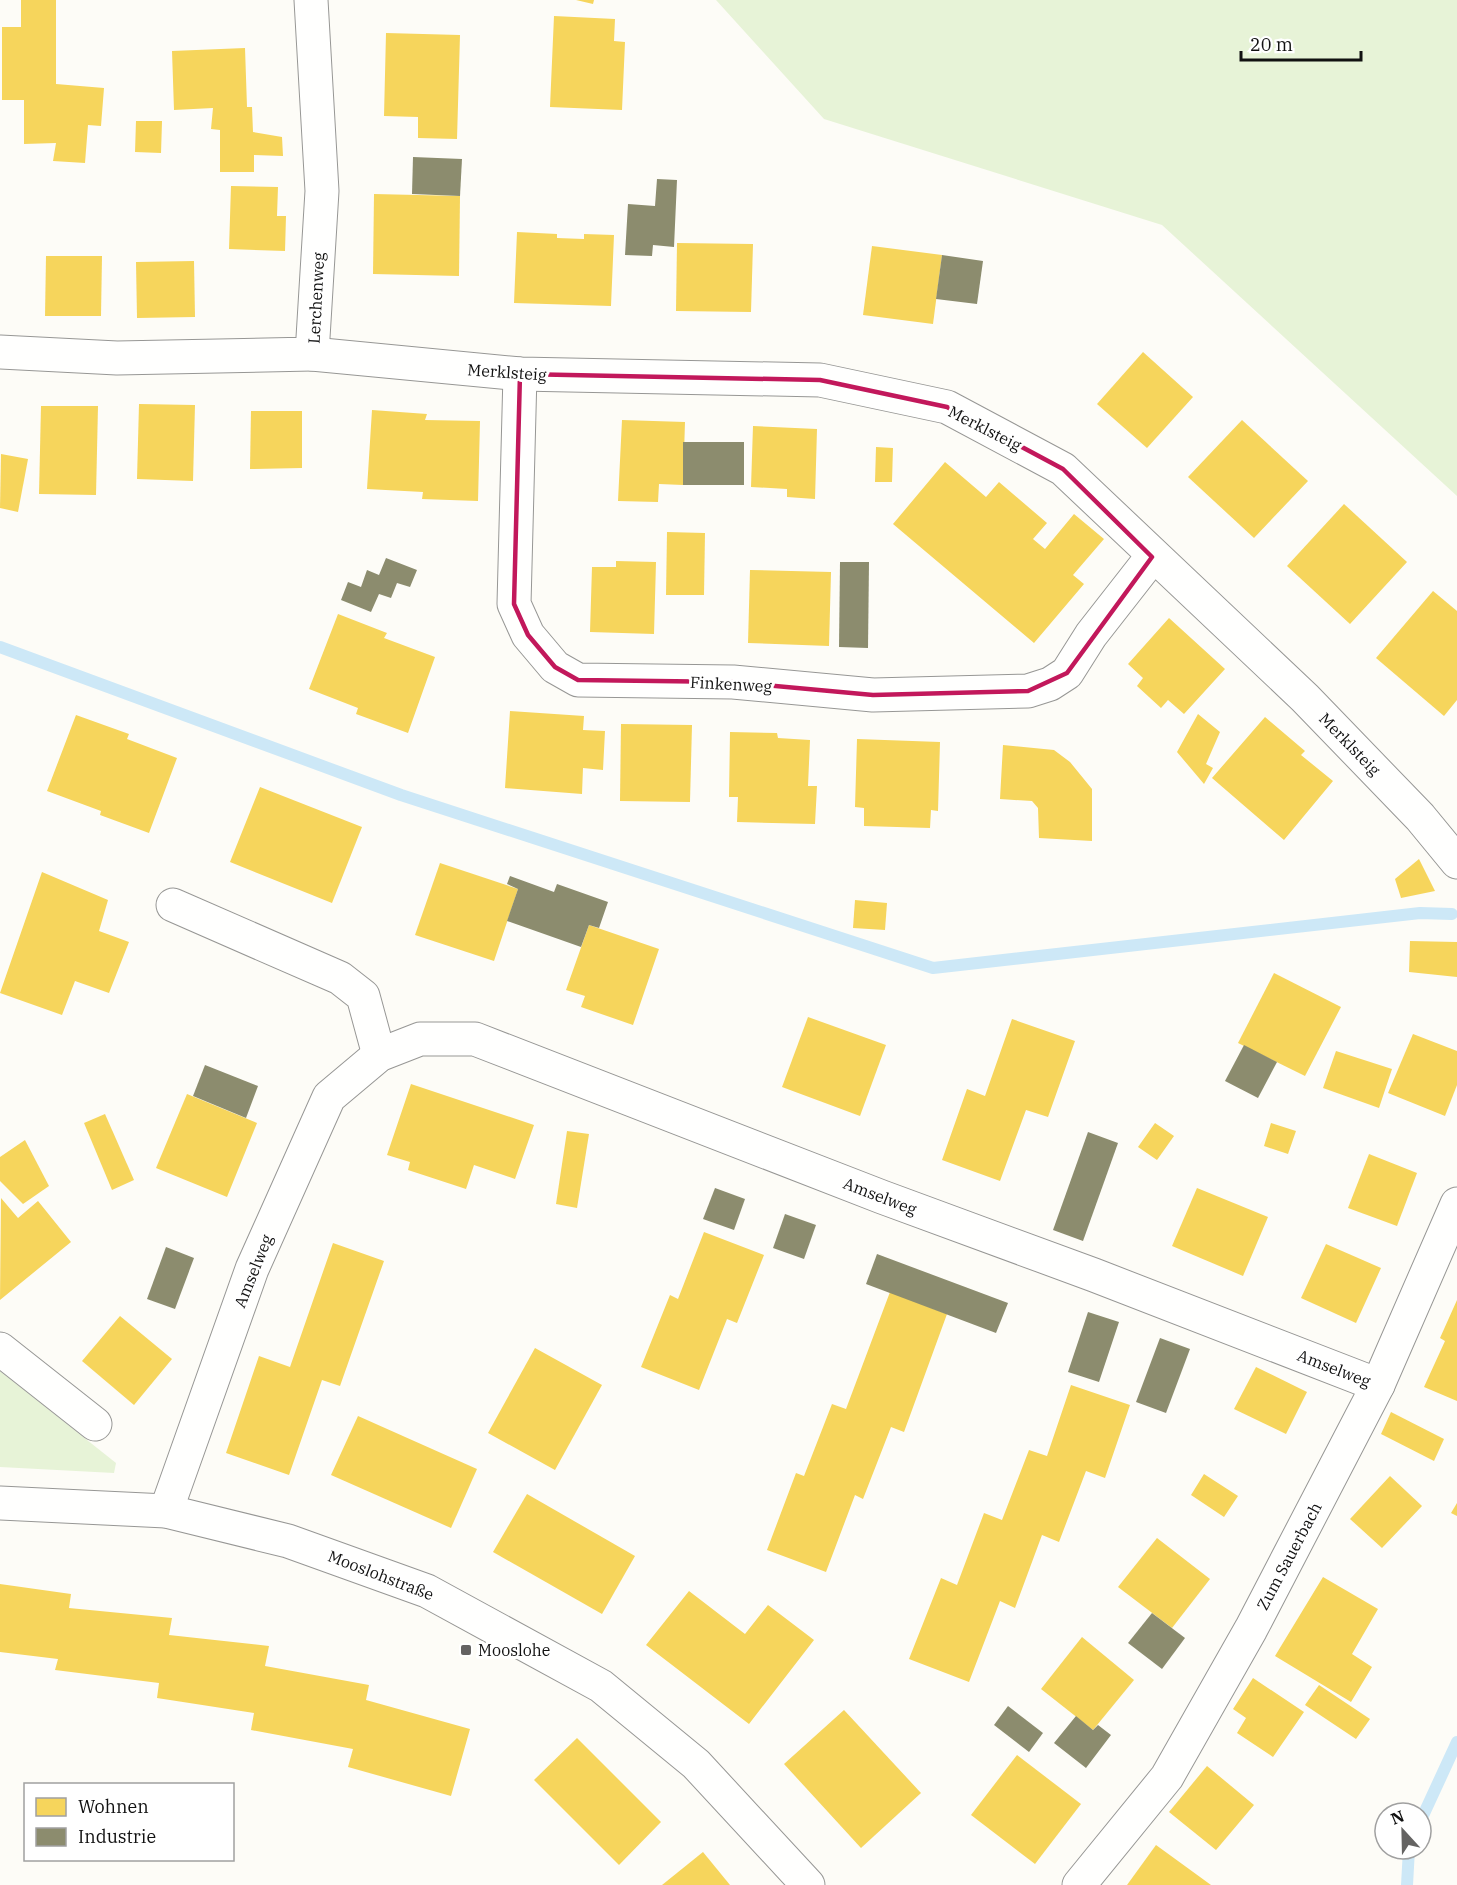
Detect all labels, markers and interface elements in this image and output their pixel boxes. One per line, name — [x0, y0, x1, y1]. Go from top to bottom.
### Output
scale bar — [1241, 24, 1361, 62]
text: 20 m — [1250, 33, 1293, 56]
street label: Lerchenweg — [304, 251, 328, 344]
street label: Merklsteig — [467, 359, 548, 385]
street label: Merklsteig — [945, 401, 1025, 455]
street label: Finkenweg — [689, 672, 773, 696]
street label: Merklsteig — [1315, 708, 1385, 780]
street label: Amselweg — [840, 1173, 920, 1219]
street label: Amselweg — [229, 1231, 277, 1310]
street label: Amselweg — [1294, 1345, 1374, 1391]
street label: Zum Sauerbach — [1252, 1499, 1326, 1613]
street label: Mooslohstraße — [325, 1546, 437, 1604]
place label: Mooslohe — [478, 1640, 550, 1660]
marker: Mooslohe — [459, 1643, 473, 1657]
legend — [24, 1783, 234, 1861]
text: Wohnen — [78, 1795, 149, 1818]
north arrow — [1373, 1801, 1433, 1861]
text: N — [1388, 1805, 1407, 1829]
text: Industrie — [78, 1825, 156, 1848]

